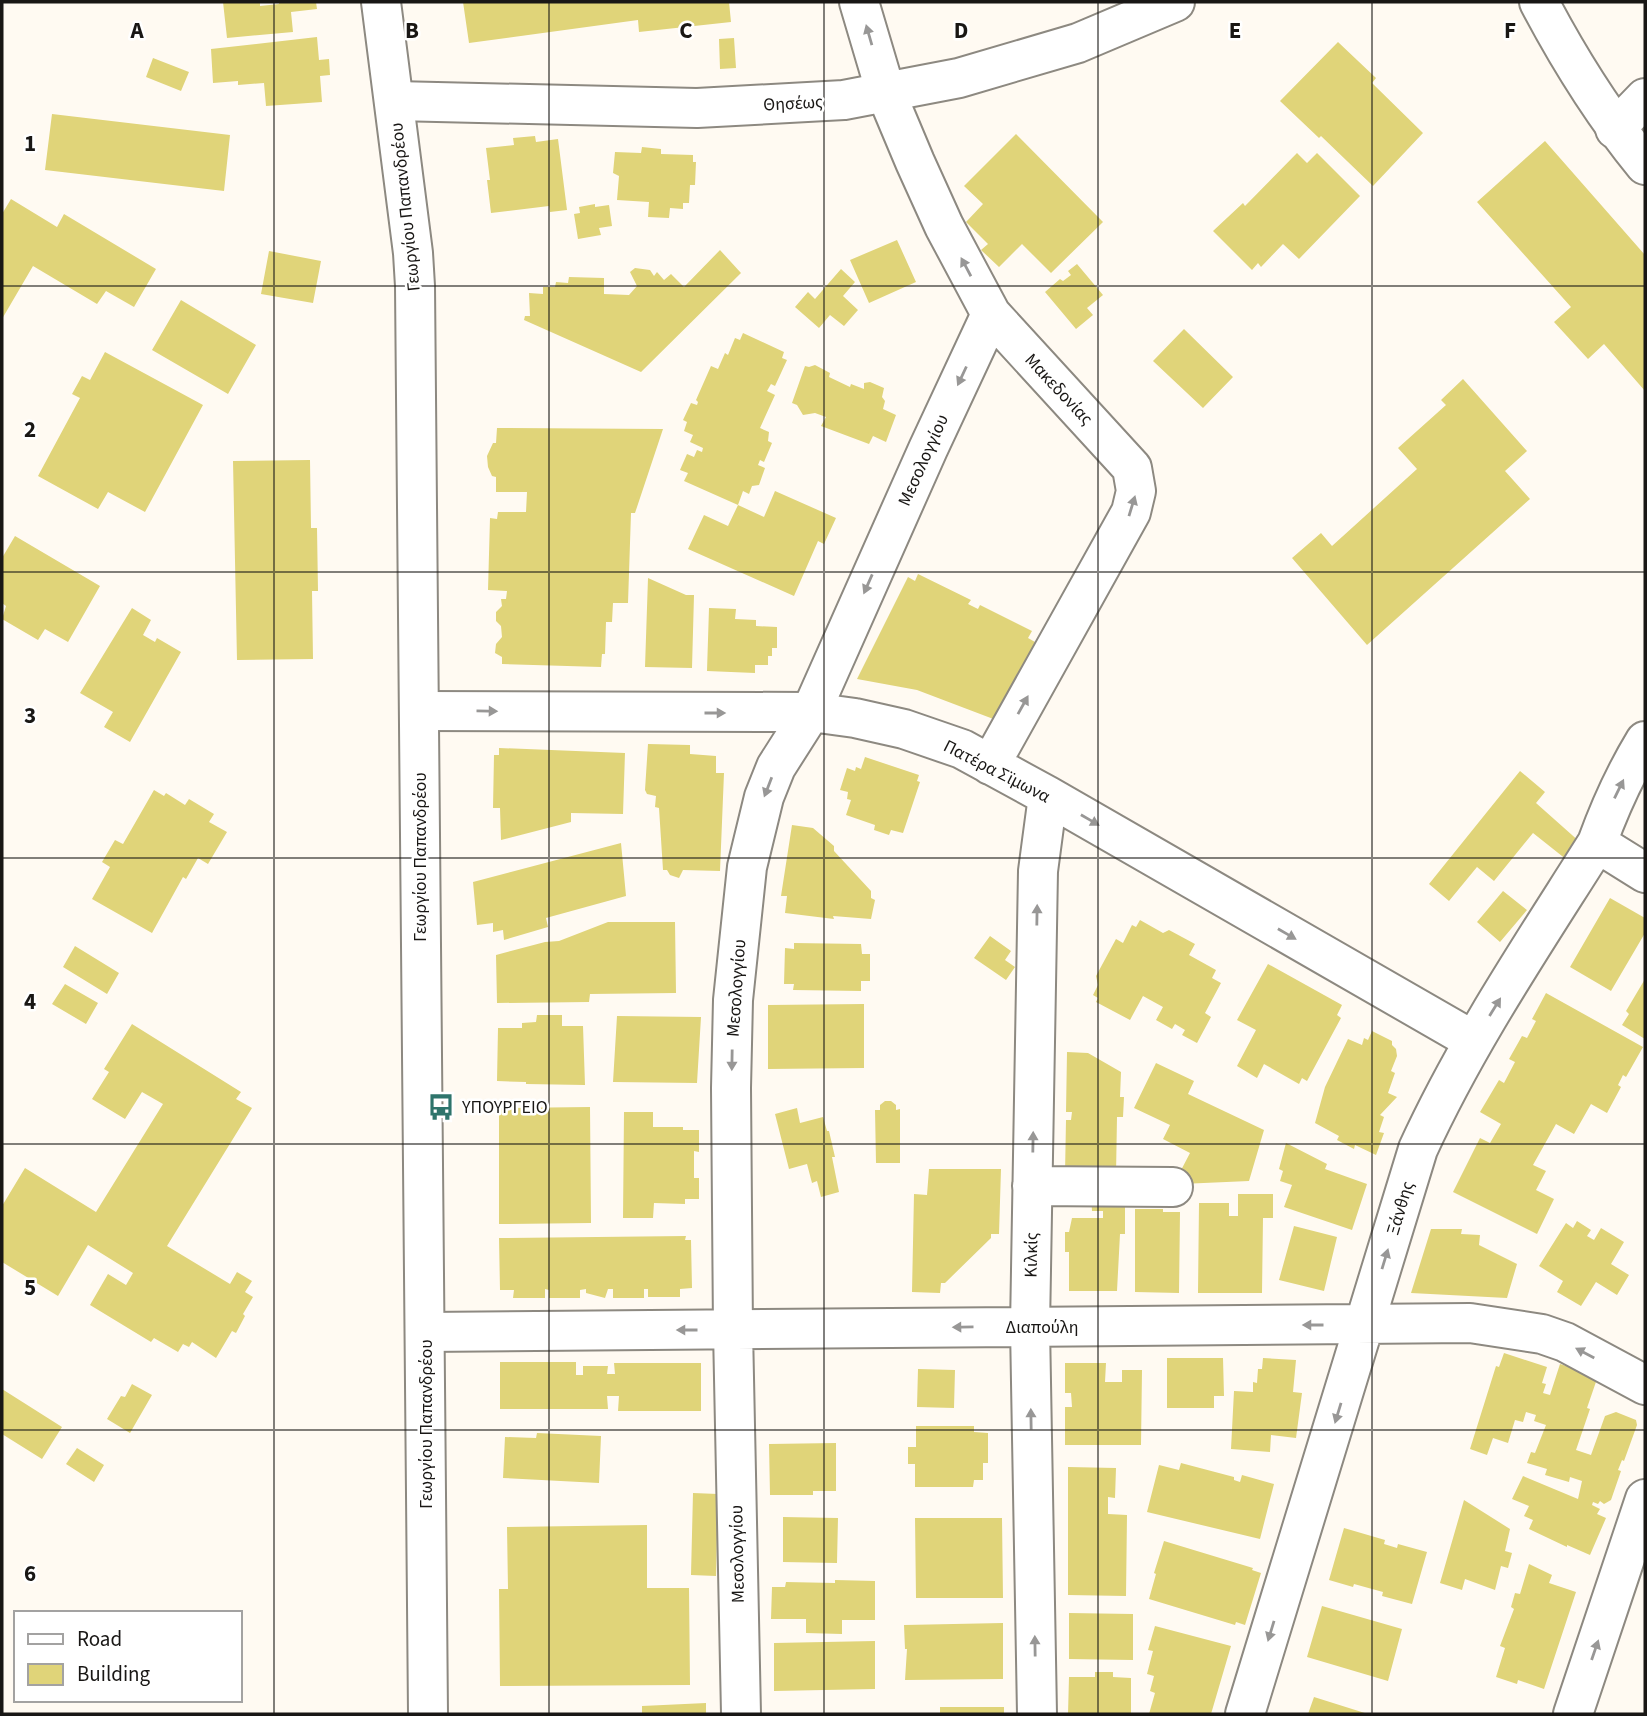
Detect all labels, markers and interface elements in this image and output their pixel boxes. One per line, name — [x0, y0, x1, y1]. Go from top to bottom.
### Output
text: A — [129, 14, 144, 47]
text: B — [405, 14, 419, 47]
text: C — [679, 14, 693, 47]
text: D — [954, 14, 968, 47]
text: E — [1229, 14, 1241, 47]
text: F — [1504, 14, 1516, 47]
one-way arrow — [864, 24, 874, 45]
street label: Θησέως — [763, 89, 824, 118]
street label: Γεωργίου Παπανδρέου — [384, 121, 427, 292]
text: 1 — [24, 127, 36, 160]
one-way arrow — [960, 257, 972, 277]
street label: Μακεδονίας — [1019, 348, 1099, 431]
one-way arrow — [956, 366, 967, 386]
street label: Μεσολογγίου — [892, 410, 955, 510]
text: 2 — [24, 413, 36, 446]
one-way arrow — [1128, 495, 1138, 516]
one-way arrow — [862, 573, 873, 594]
one-way arrow — [1017, 695, 1029, 715]
text: 3 — [24, 699, 36, 732]
one-way arrow — [476, 706, 498, 717]
one-way arrow — [704, 707, 726, 719]
street label: Πατέρα Σϊμωνα — [939, 734, 1055, 809]
street label: Γεωργίου Παπανδρέου — [408, 772, 433, 942]
one-way arrow — [762, 777, 773, 798]
one-way arrow — [1613, 779, 1624, 799]
one-way arrow — [1081, 814, 1100, 826]
one-way arrow — [1032, 903, 1043, 925]
one-way arrow — [1278, 928, 1297, 940]
street label: Μεσολογγίου — [721, 938, 752, 1038]
text: 4 — [24, 985, 36, 1018]
one-way arrow — [1488, 998, 1501, 1017]
one-way arrow — [726, 1049, 738, 1071]
bus stop icon: ΥΠΟΥΡΓΕΙΟ — [426, 1092, 456, 1122]
place label: ΥΠΟΥΡΓΕΙΟ — [461, 1095, 548, 1120]
one-way arrow — [1027, 1131, 1039, 1153]
street label: Ξάνθης — [1381, 1178, 1420, 1238]
street label: Κιλκίς — [1019, 1232, 1044, 1278]
one-way arrow — [1380, 1249, 1390, 1270]
text: 5 — [24, 1271, 36, 1304]
street label: Διαπούλη — [1006, 1315, 1078, 1340]
one-way arrow — [1302, 1319, 1324, 1331]
one-way arrow — [952, 1321, 974, 1333]
one-way arrow — [676, 1324, 698, 1336]
street label: Γεωργίου Παπανδρέου — [414, 1339, 439, 1509]
one-way arrow — [1575, 1347, 1595, 1358]
one-way arrow — [1332, 1403, 1342, 1424]
one-way arrow — [1026, 1407, 1037, 1429]
street label: Μεσολογγίου — [724, 1505, 751, 1603]
text: 6 — [24, 1557, 36, 1590]
legend — [14, 1611, 242, 1702]
one-way arrow — [1265, 1620, 1275, 1641]
text: Road — [77, 1624, 122, 1654]
one-way arrow — [1030, 1635, 1041, 1657]
one-way arrow — [1590, 1639, 1600, 1660]
text: Building — [77, 1659, 151, 1689]

